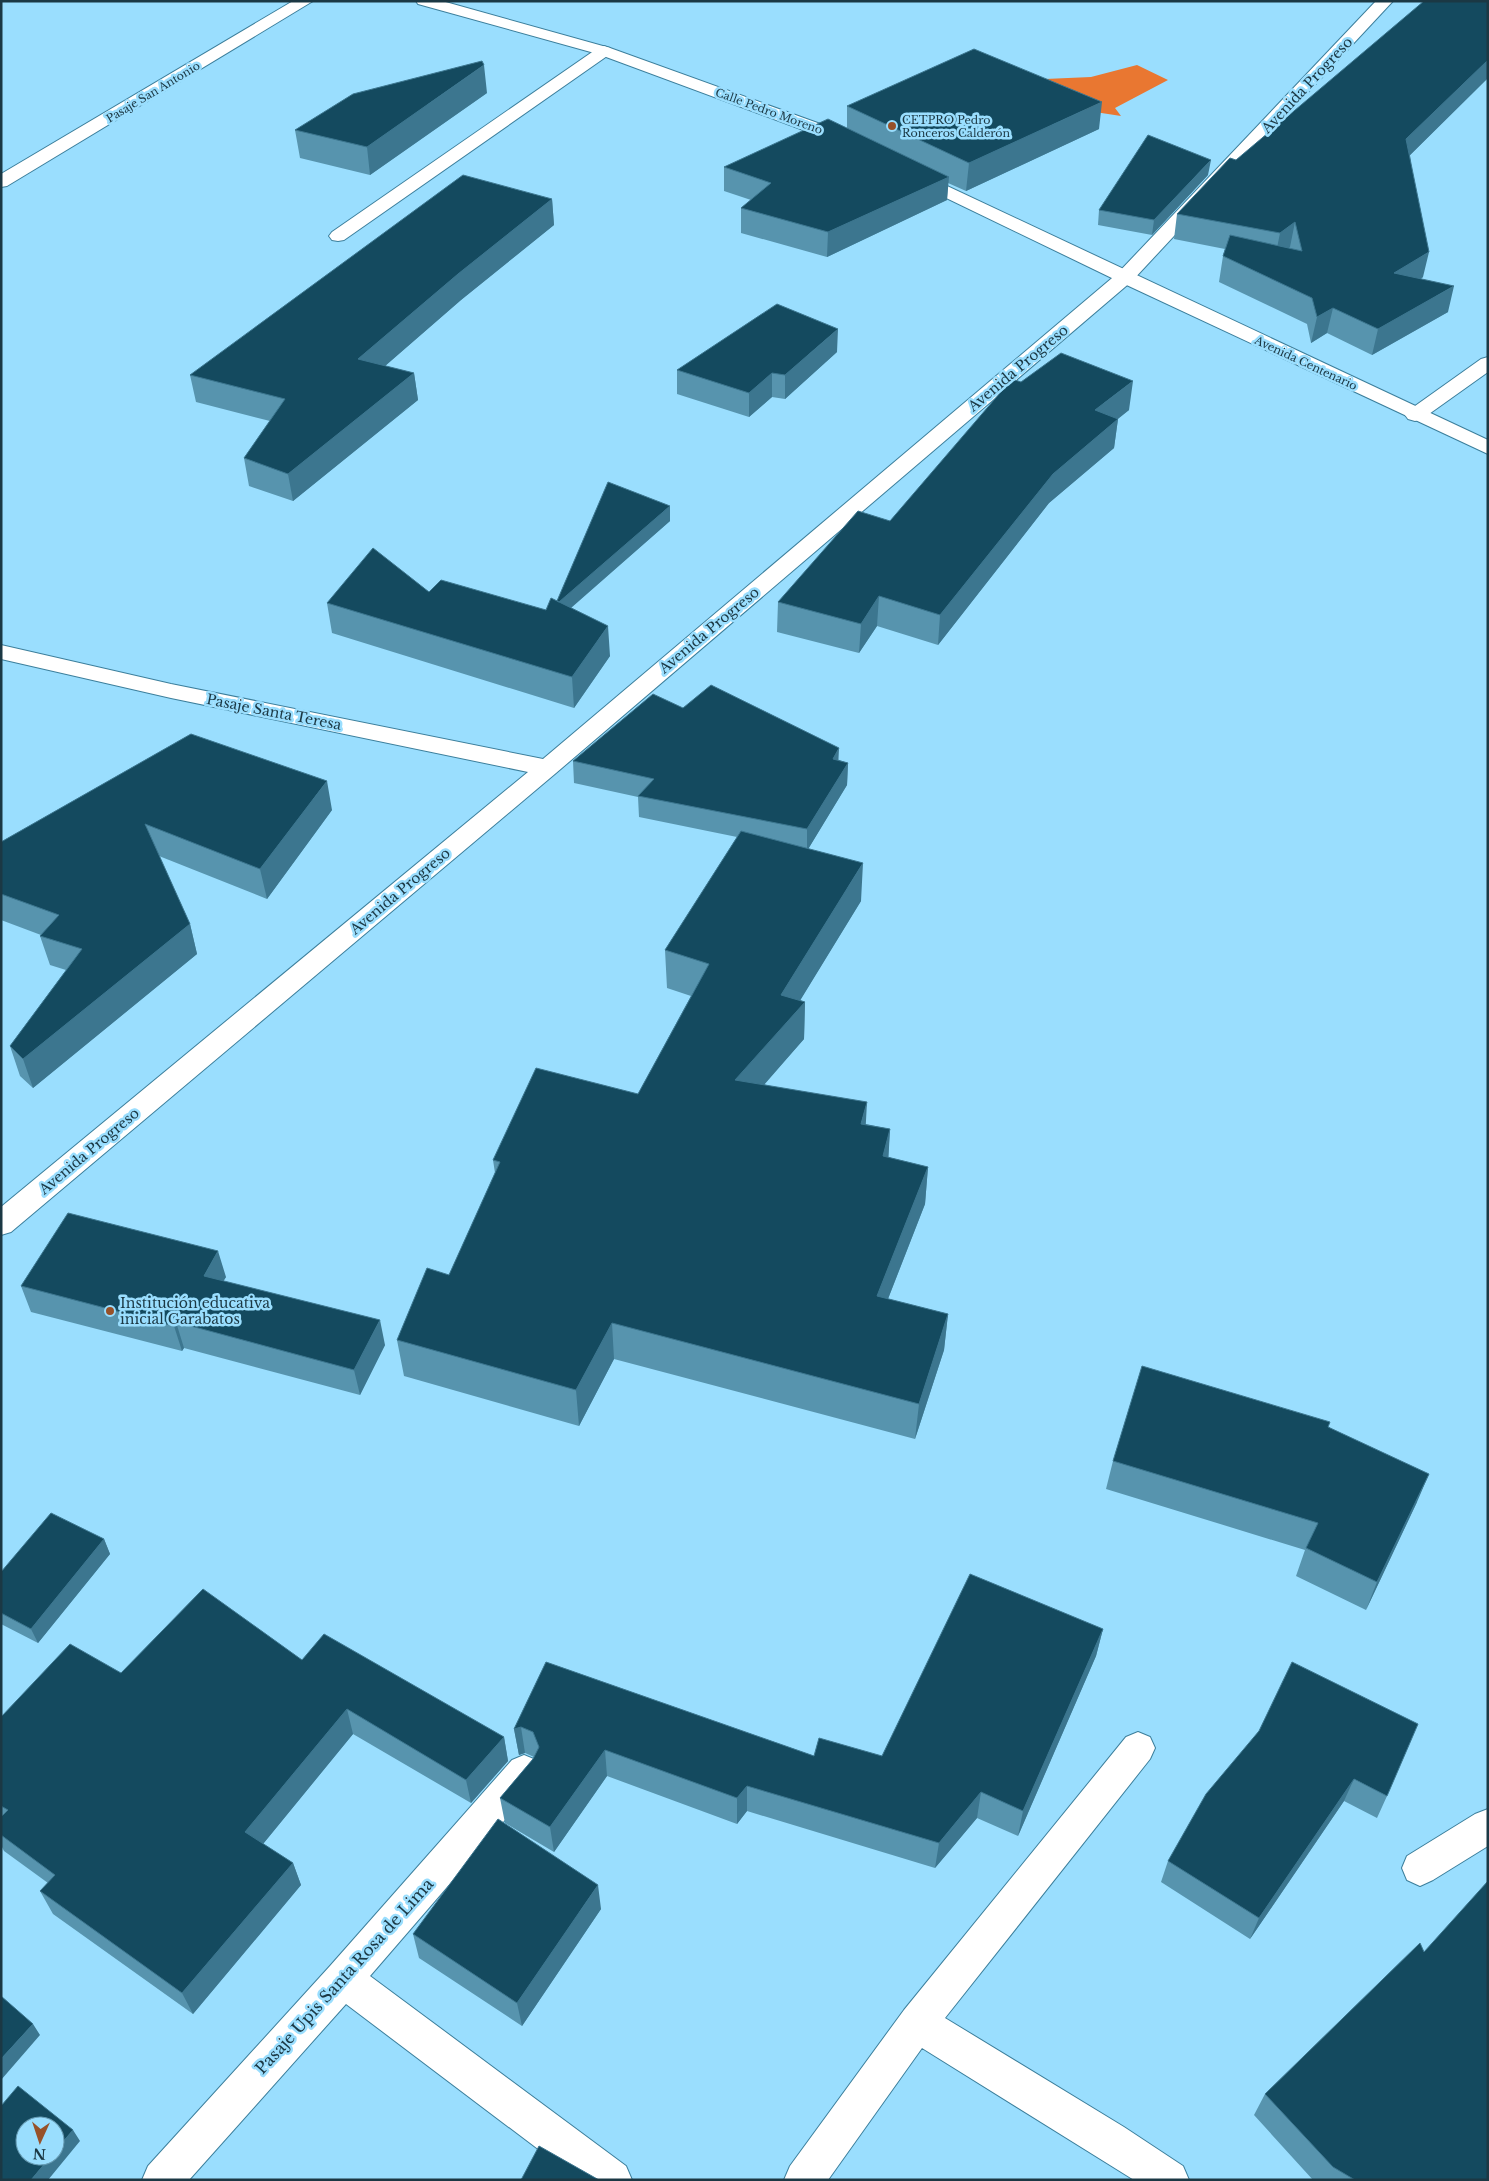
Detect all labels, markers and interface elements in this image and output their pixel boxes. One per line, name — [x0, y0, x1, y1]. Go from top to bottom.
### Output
street label: Avenida Progreso — [1257, 33, 1356, 138]
street label: Pasaje San Antonio — [104, 58, 202, 126]
street label: Calle Pedro Moreno — [713, 85, 825, 137]
place label: CETPRO Pedro Ronceros Calderón — [902, 113, 1011, 140]
marker: CETPRO Pedro Ronceros Calderón — [886, 120, 898, 132]
street label: Avenida Progreso — [963, 321, 1072, 416]
street label: Avenida Centenario — [1252, 333, 1360, 393]
street label: Avenida Progreso — [654, 583, 763, 678]
street label: Pasaje Santa Teresa — [205, 690, 343, 734]
street label: Avenida Progreso — [345, 844, 454, 939]
street label: Avenida Progreso — [34, 1104, 143, 1199]
place label: Institución educativa inicial Garabatos — [120, 1294, 270, 1328]
marker: Institución educativa inicial Garabatos — [104, 1305, 116, 1317]
street label: Pasaje Upis Santa Rosa de Lima — [251, 1874, 437, 2078]
north arrow — [15, 2116, 65, 2166]
text: N — [32, 2145, 46, 2163]

